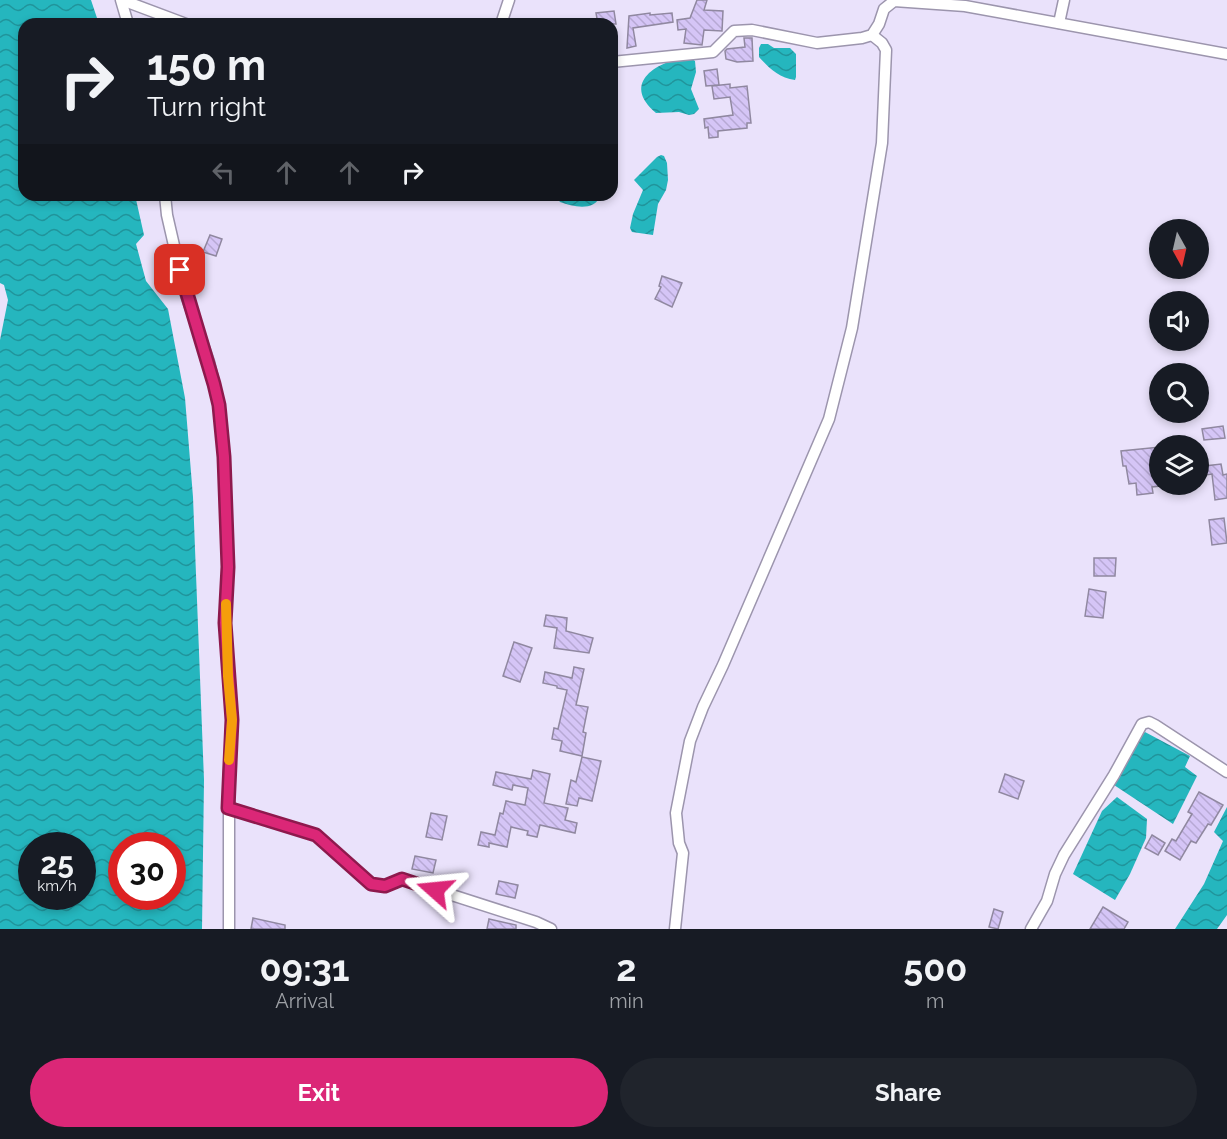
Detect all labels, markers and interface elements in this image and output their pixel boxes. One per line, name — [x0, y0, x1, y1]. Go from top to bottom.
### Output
text: 150 m — [147, 41, 266, 90]
icon: right — [48, 42, 126, 120]
text: Turn right — [147, 91, 266, 122]
icon: left — [207, 156, 240, 189]
icon: ahead — [270, 156, 303, 189]
icon: ahead — [333, 156, 366, 189]
icon: right — [396, 156, 429, 189]
north arrow — [1149, 219, 1209, 279]
map controls — [1149, 219, 1209, 495]
pin — [154, 244, 205, 295]
icon: arrive — [163, 253, 196, 286]
button: sound — [1149, 291, 1209, 351]
button: search — [1149, 363, 1209, 423]
button: layers — [1149, 435, 1209, 495]
speed limit sign: 30 — [108, 832, 186, 910]
text: 25 — [40, 846, 74, 881]
position arrow — [403, 858, 467, 922]
text: km/h — [37, 877, 77, 895]
text: 09:31 — [260, 947, 350, 989]
text: 2 — [616, 947, 637, 989]
text: 500 — [903, 947, 967, 989]
text: Arrival — [275, 989, 334, 1013]
text: min — [609, 989, 644, 1013]
text: m — [926, 989, 944, 1013]
button: Exit — [30, 1058, 608, 1127]
button: Share — [620, 1058, 1197, 1127]

